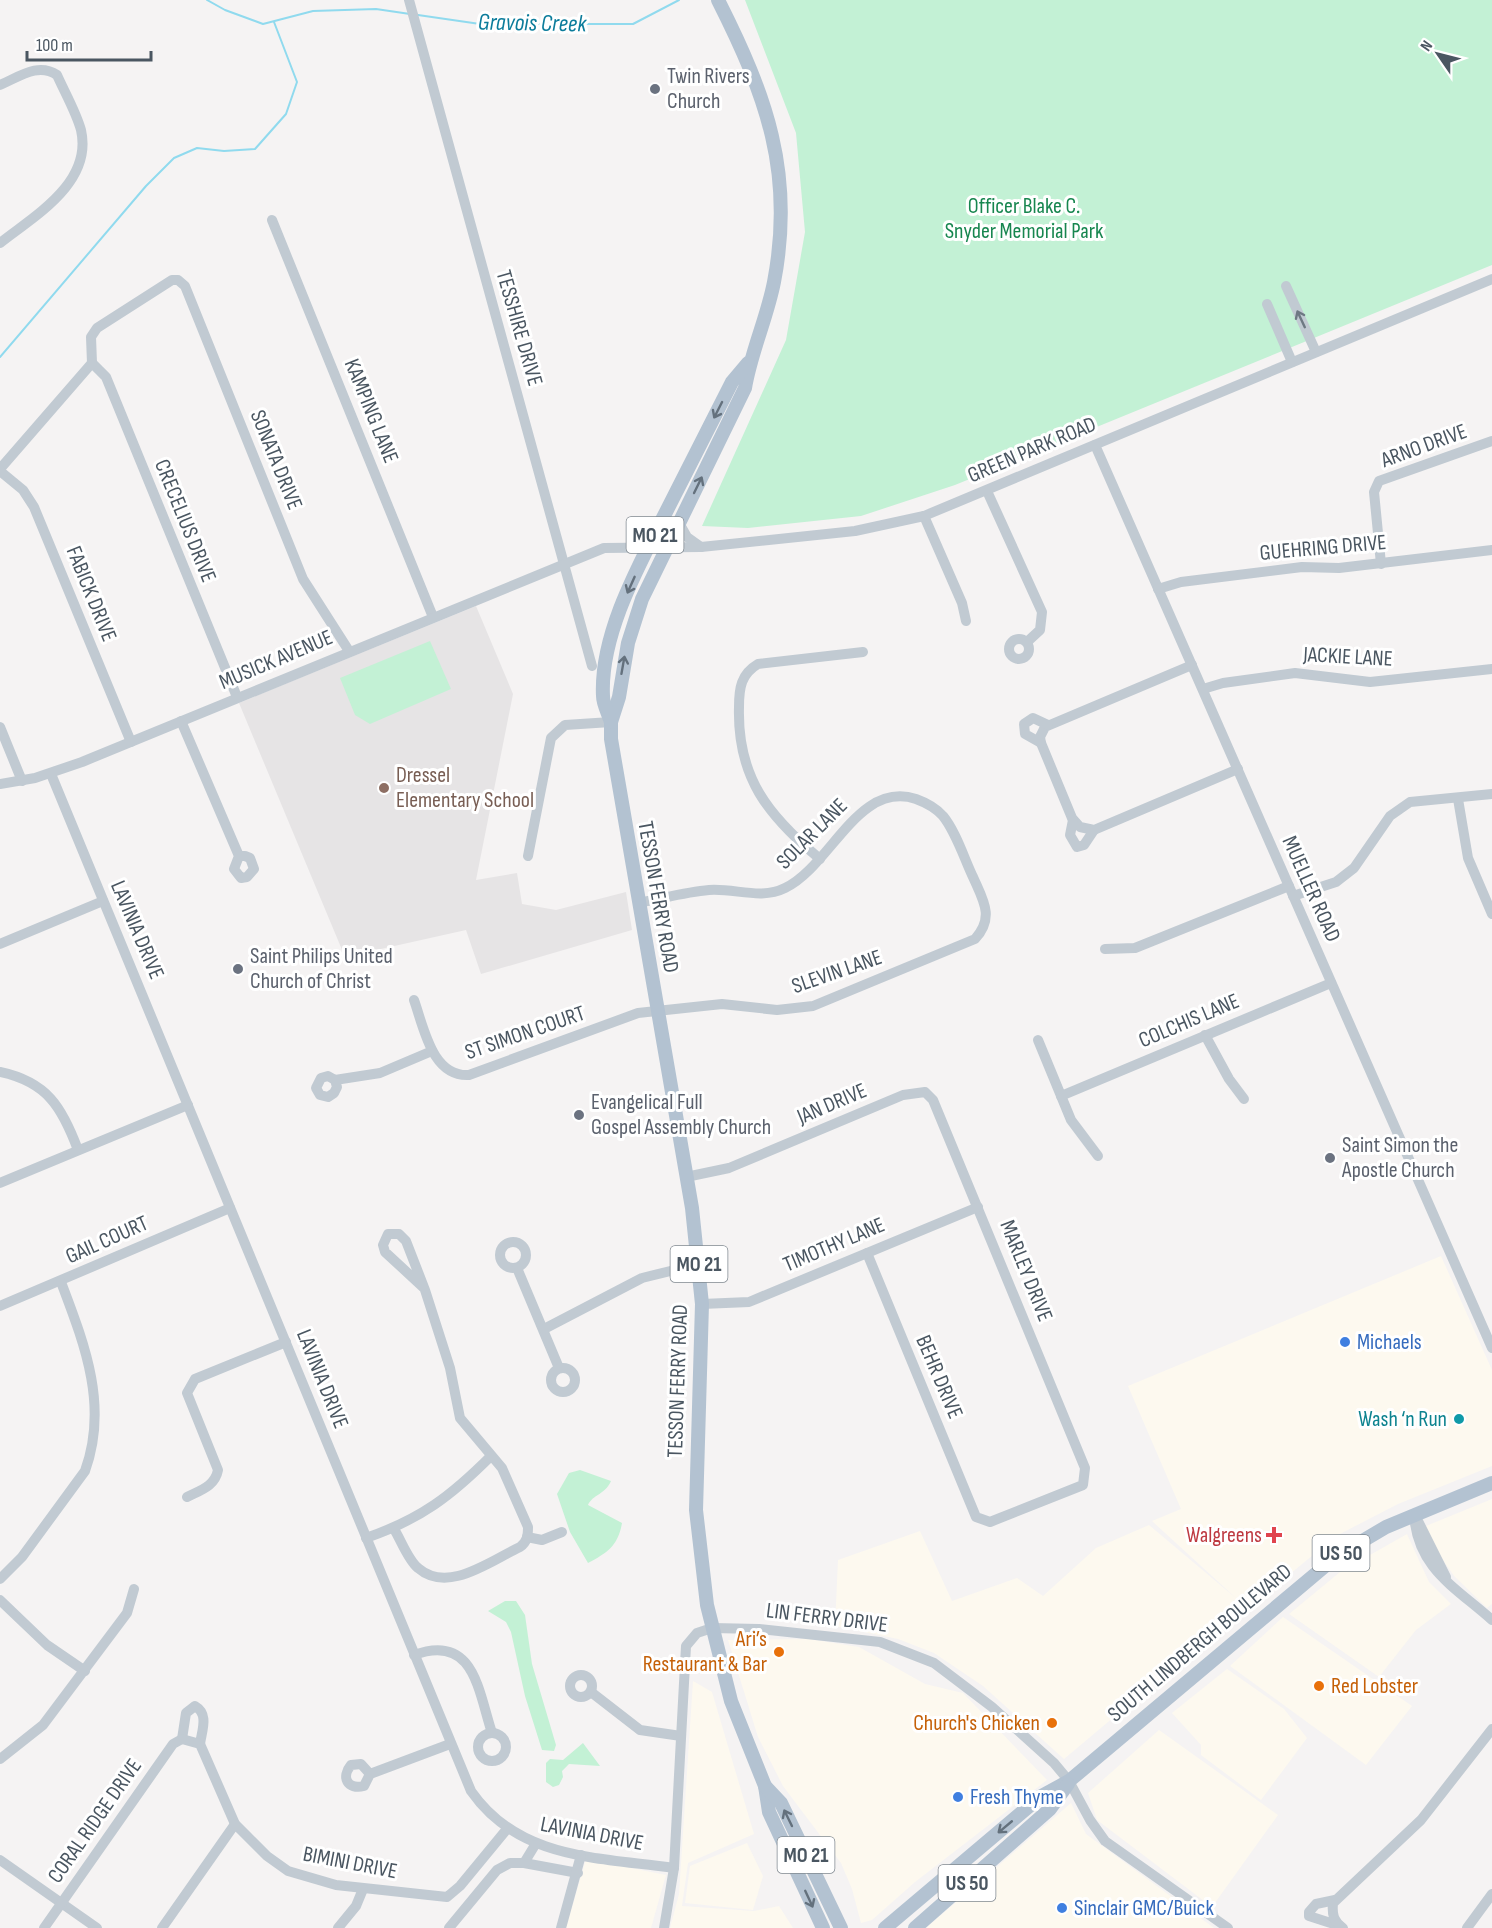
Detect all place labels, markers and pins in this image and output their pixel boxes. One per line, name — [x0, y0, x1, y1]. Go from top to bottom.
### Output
place label: Twin Rivers Church — [667, 63, 750, 115]
marker: Twin Rivers Church — [648, 82, 662, 96]
place label: Dressel Elementary School — [396, 762, 534, 814]
marker: Dressel Elementary School — [377, 781, 391, 795]
place label: Saint Philips United Church of Christ — [250, 943, 393, 995]
marker: Saint Philips United Church of Christ — [231, 962, 245, 976]
place label: Evangelical Full Gospel Assembly Church — [591, 1089, 771, 1141]
marker: Evangelical Full Gospel Assembly Church — [572, 1108, 586, 1122]
place label: Saint Simon the Apostle Church — [1341, 1132, 1458, 1184]
marker: Saint Simon the Apostle Church — [1323, 1151, 1337, 1165]
place label: Michaels — [1357, 1329, 1422, 1356]
marker: Michaels — [1338, 1335, 1352, 1349]
place label: Wash ‘n Run — [1358, 1406, 1447, 1433]
marker: Wash ‘n Run — [1452, 1412, 1466, 1426]
place label: Walgreens — [1186, 1522, 1262, 1549]
marker: Walgreens — [1267, 1528, 1281, 1542]
place label: Ari’s Restaurant & Bar — [643, 1626, 767, 1678]
marker: Ari’s Restaurant & Bar — [772, 1645, 786, 1659]
place label: Red Lobster — [1331, 1673, 1418, 1700]
marker: Red Lobster — [1312, 1679, 1326, 1693]
place label: Church's Chicken — [913, 1710, 1040, 1737]
marker: Church's Chicken — [1045, 1716, 1059, 1730]
place label: Fresh Thyme — [970, 1784, 1063, 1811]
marker: Fresh Thyme — [951, 1790, 965, 1804]
place label: Sinclair GMC/Buick — [1074, 1895, 1214, 1922]
marker: Sinclair GMC/Buick — [1055, 1901, 1069, 1915]

